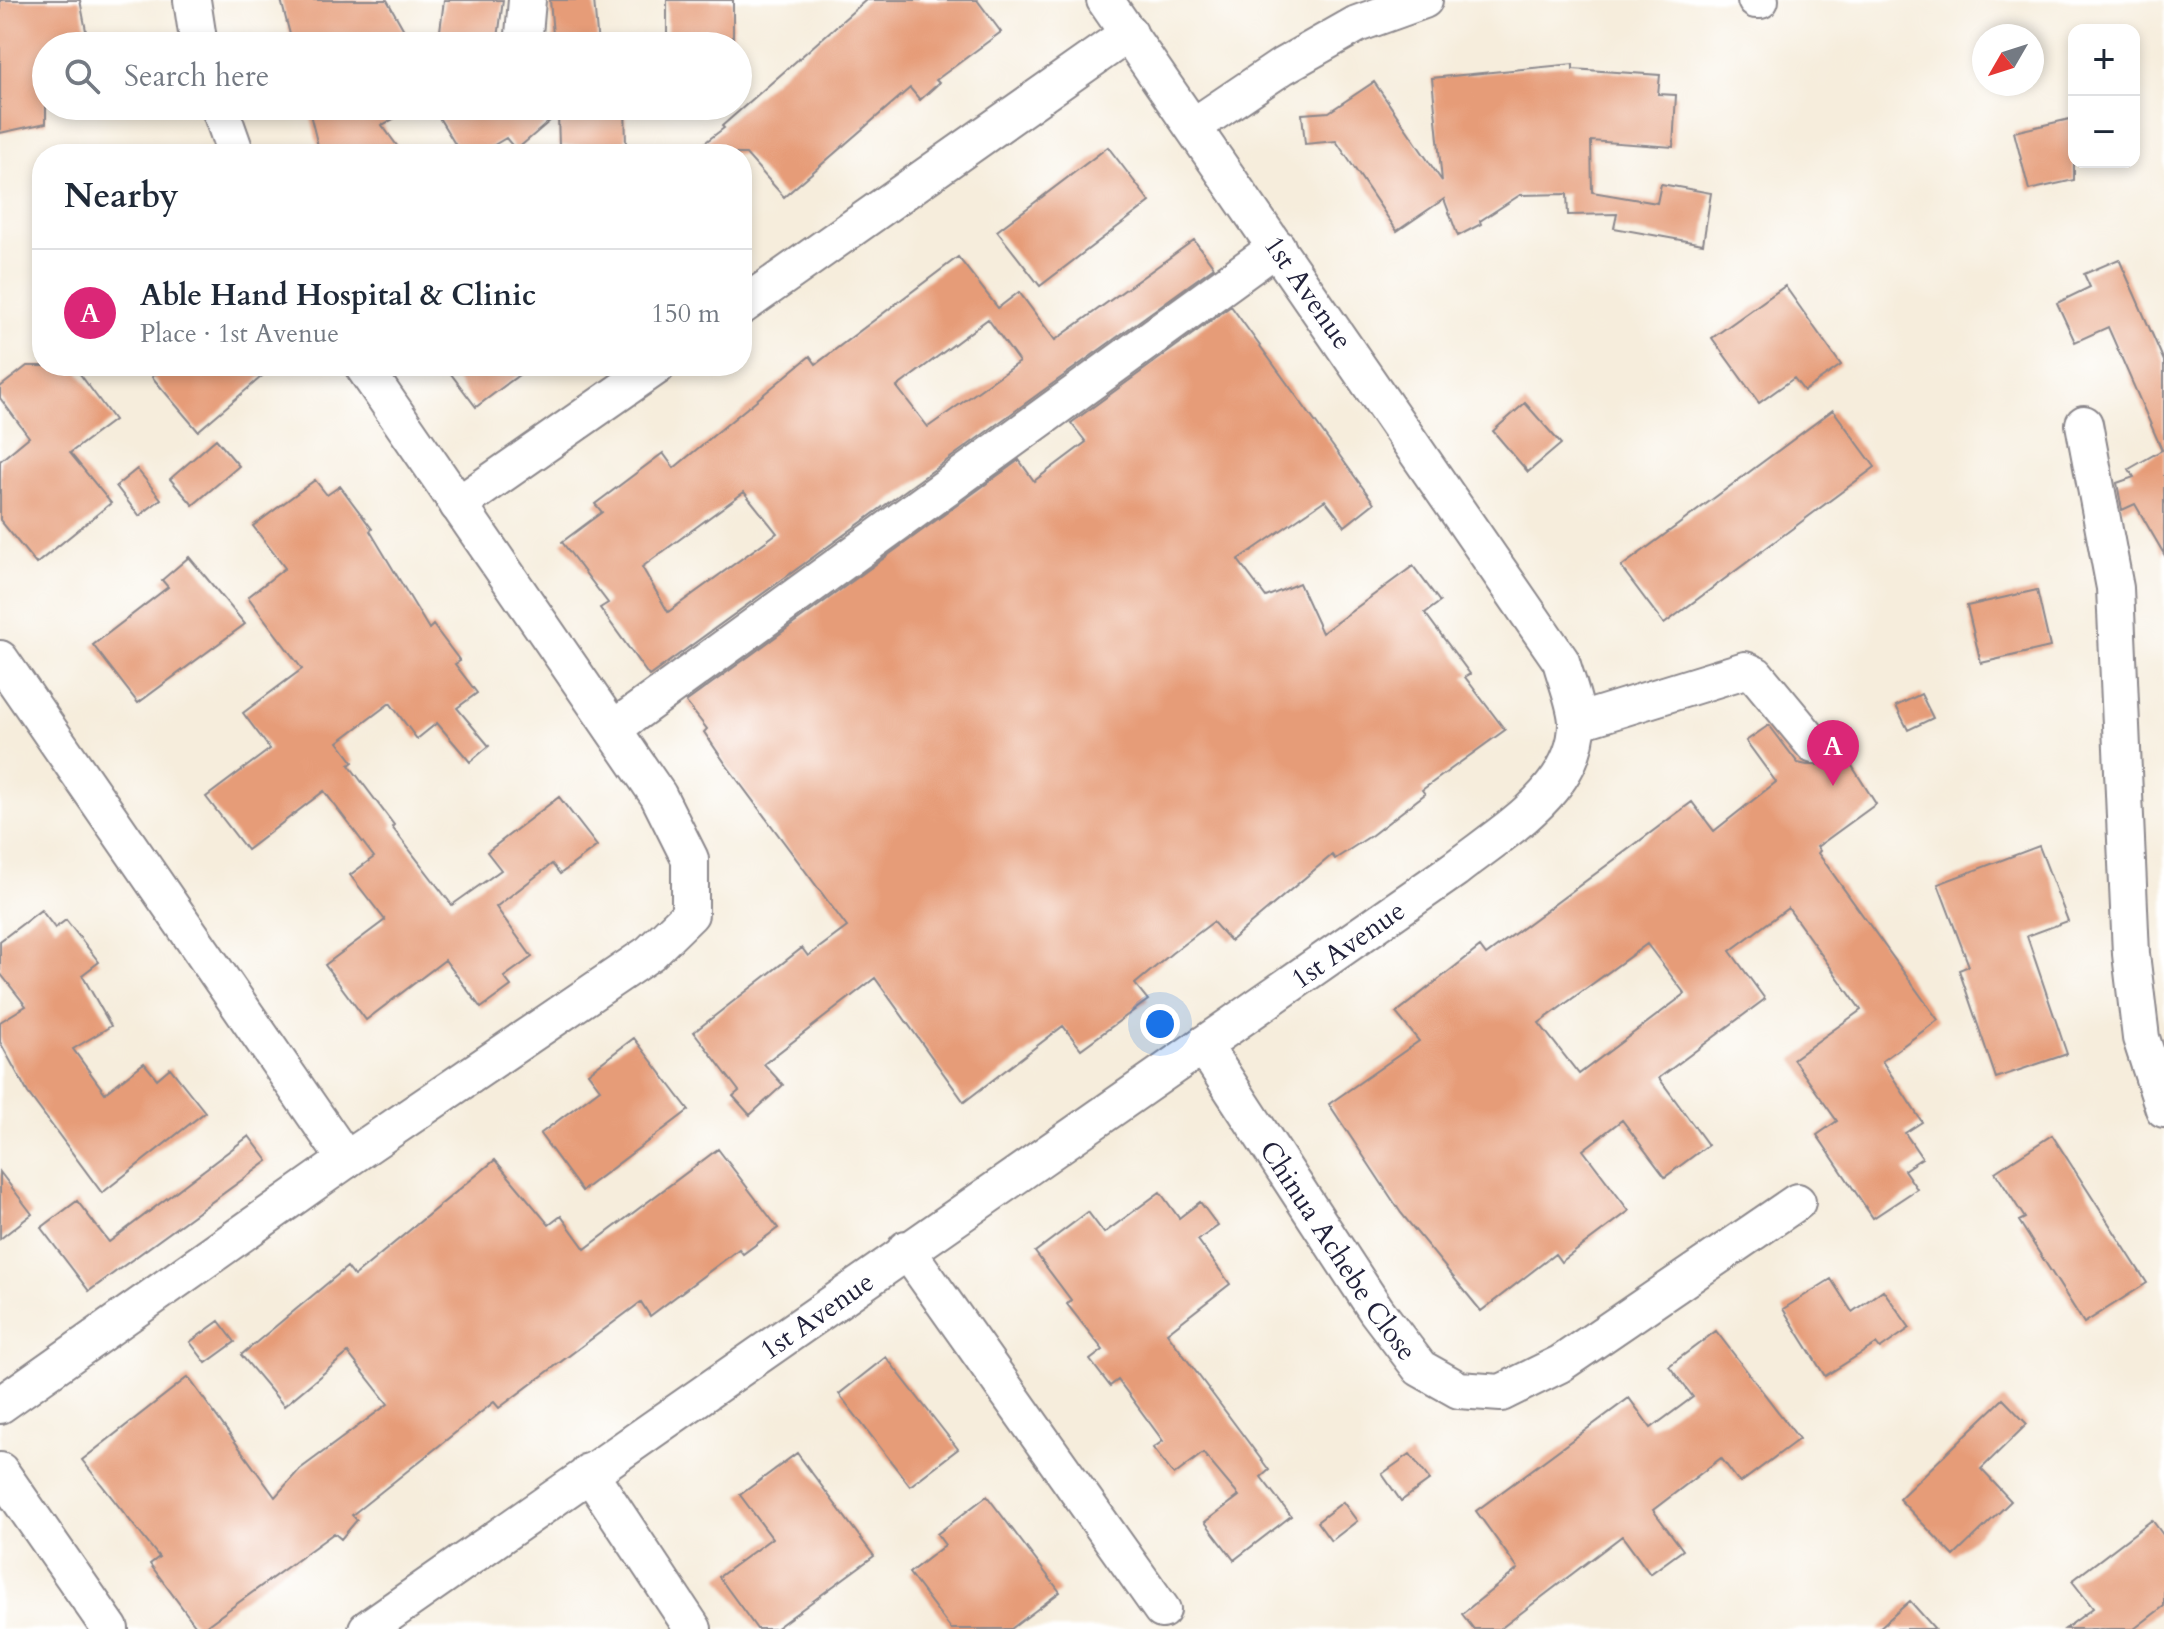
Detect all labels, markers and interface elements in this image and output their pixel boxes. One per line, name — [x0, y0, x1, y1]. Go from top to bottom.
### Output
north arrow — [1972, 24, 2044, 96]
map controls — [2068, 24, 2140, 168]
button: + — [2068, 24, 2140, 96]
search box — [32, 32, 752, 120]
icon: search — [60, 54, 104, 98]
text: Search here — [124, 56, 269, 97]
button: − — [2068, 96, 2140, 168]
text: Nearby — [64, 173, 179, 219]
street label: 1st Avenue — [1255, 228, 1361, 357]
text: Able Hand Hospital & Clinic — [140, 275, 536, 316]
text: A — [80, 296, 100, 331]
text: 150 m — [651, 296, 720, 331]
text: Place · 1st Avenue — [140, 316, 339, 351]
pin: A — [1807, 720, 1859, 786]
street label: 1st Avenue — [1283, 892, 1413, 998]
your location — [1140, 1004, 1180, 1044]
street label: Chinua Achebe Close — [1250, 1133, 1426, 1369]
street label: 1st Avenue — [752, 1263, 881, 1369]

